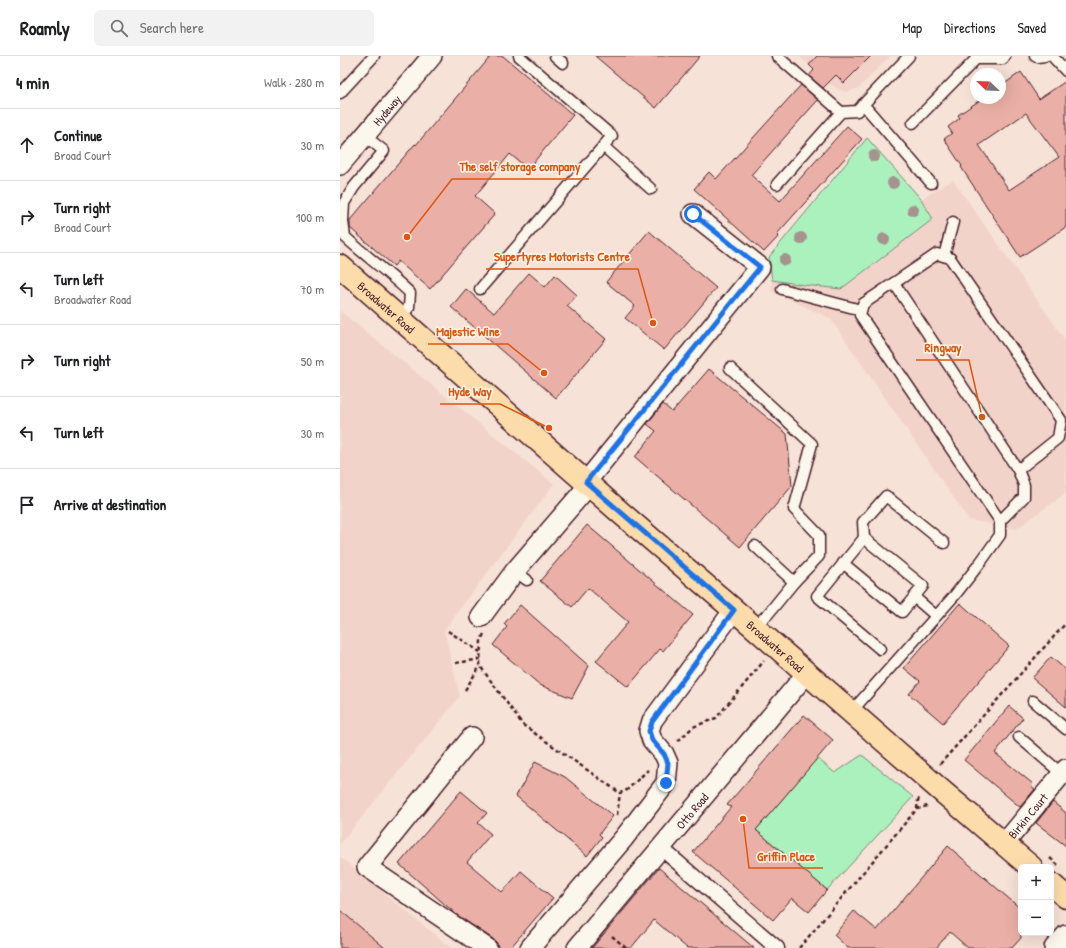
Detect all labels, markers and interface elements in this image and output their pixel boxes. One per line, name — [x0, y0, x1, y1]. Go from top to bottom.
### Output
search box — [94, 10, 374, 46]
text: Roamly — [20, 15, 70, 41]
icon: search — [108, 17, 130, 39]
text: Search here — [140, 17, 204, 38]
text: Map — [902, 18, 922, 37]
text: Directions — [944, 18, 995, 37]
text: Saved — [1017, 18, 1046, 37]
north arrow — [970, 68, 1006, 104]
text: 4 min — [16, 71, 49, 94]
text: Walk · 280 m — [264, 73, 324, 91]
street label: Hydeway — [368, 91, 404, 129]
text: Continue — [54, 125, 102, 146]
icon: ahead — [16, 134, 38, 156]
text: 30 m — [301, 136, 324, 154]
text: Broad Court — [54, 146, 111, 164]
callout: The self storage company — [452, 154, 589, 179]
text: The self storage company — [459, 157, 581, 176]
text: Turn right — [54, 197, 110, 218]
route start — [684, 205, 702, 223]
icon: right — [16, 206, 38, 228]
text: 100 m — [296, 208, 324, 226]
text: Broad Court — [54, 218, 111, 236]
callout: Supertyres Motorists Centre — [486, 244, 638, 269]
text: Supertyres Motorists Centre — [494, 247, 631, 266]
text: Turn left — [54, 269, 104, 290]
street label: Broadwater Road — [354, 277, 419, 337]
icon: left — [16, 278, 38, 300]
text: 70 m — [300, 280, 324, 298]
text: Broadwater Road — [54, 290, 131, 308]
callout: Majestic Wine — [428, 319, 508, 344]
text: Majestic Wine — [436, 322, 501, 340]
callout: Ringway — [916, 335, 969, 360]
text: Ringway — [924, 338, 962, 357]
icon: right — [16, 350, 38, 372]
text: Turn right — [54, 350, 110, 371]
text: 50 m — [301, 352, 324, 370]
callout: Hyde Way — [440, 379, 500, 404]
text: Hyde Way — [448, 382, 492, 401]
icon: left — [16, 422, 38, 444]
text: Turn left — [54, 422, 104, 443]
text: 30 m — [301, 424, 324, 442]
icon: arrive — [16, 494, 38, 516]
text: Arrive at destination — [54, 494, 166, 515]
street label: Broadwater Road — [743, 616, 808, 676]
route end — [657, 774, 675, 792]
street label: Birkin Court — [1004, 788, 1052, 842]
street label: Otto Road — [672, 789, 712, 832]
callout: Griffin Place — [749, 843, 823, 868]
text: Griffin Place — [757, 847, 816, 865]
map controls — [1018, 864, 1054, 936]
button: + — [1018, 864, 1054, 900]
button: − — [1018, 900, 1054, 936]

